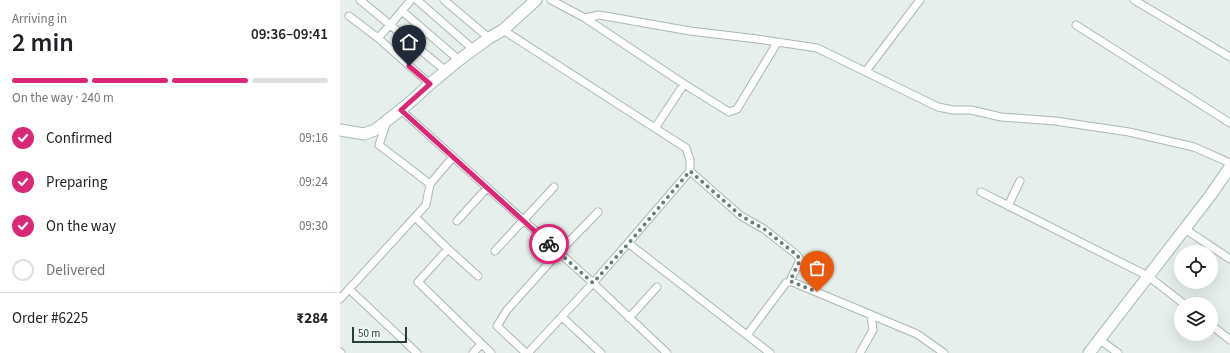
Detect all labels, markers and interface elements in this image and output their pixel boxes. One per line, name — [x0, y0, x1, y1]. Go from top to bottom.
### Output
text: Arriving in — [12, 10, 67, 28]
text: 2 min — [12, 24, 74, 61]
text: 09:36–09:41 — [251, 24, 328, 45]
pin — [392, 25, 426, 66]
icon: home — [398, 31, 420, 53]
text: On the way · 240 m — [12, 89, 114, 107]
icon: check — [12, 127, 34, 149]
text: Confirmed — [46, 128, 112, 149]
text: 09:16 — [299, 129, 328, 147]
icon: check — [12, 171, 34, 193]
text: Preparing — [46, 172, 107, 193]
text: 09:24 — [299, 173, 328, 191]
icon: check — [12, 215, 34, 237]
text: On the way — [46, 216, 116, 237]
text: 09:30 — [299, 217, 328, 235]
courier — [529, 224, 569, 264]
icon: bike — [538, 233, 560, 255]
map controls — [1174, 245, 1218, 341]
button: locate — [1174, 245, 1218, 289]
pin — [800, 251, 834, 292]
icon: bag — [806, 257, 828, 279]
text: Delivered — [46, 260, 105, 281]
button: layers — [1174, 297, 1218, 341]
text: Order #6225 — [12, 308, 88, 329]
text: ₹284 — [296, 308, 328, 329]
scale bar — [352, 325, 407, 344]
text: 50 m — [358, 326, 380, 341]

